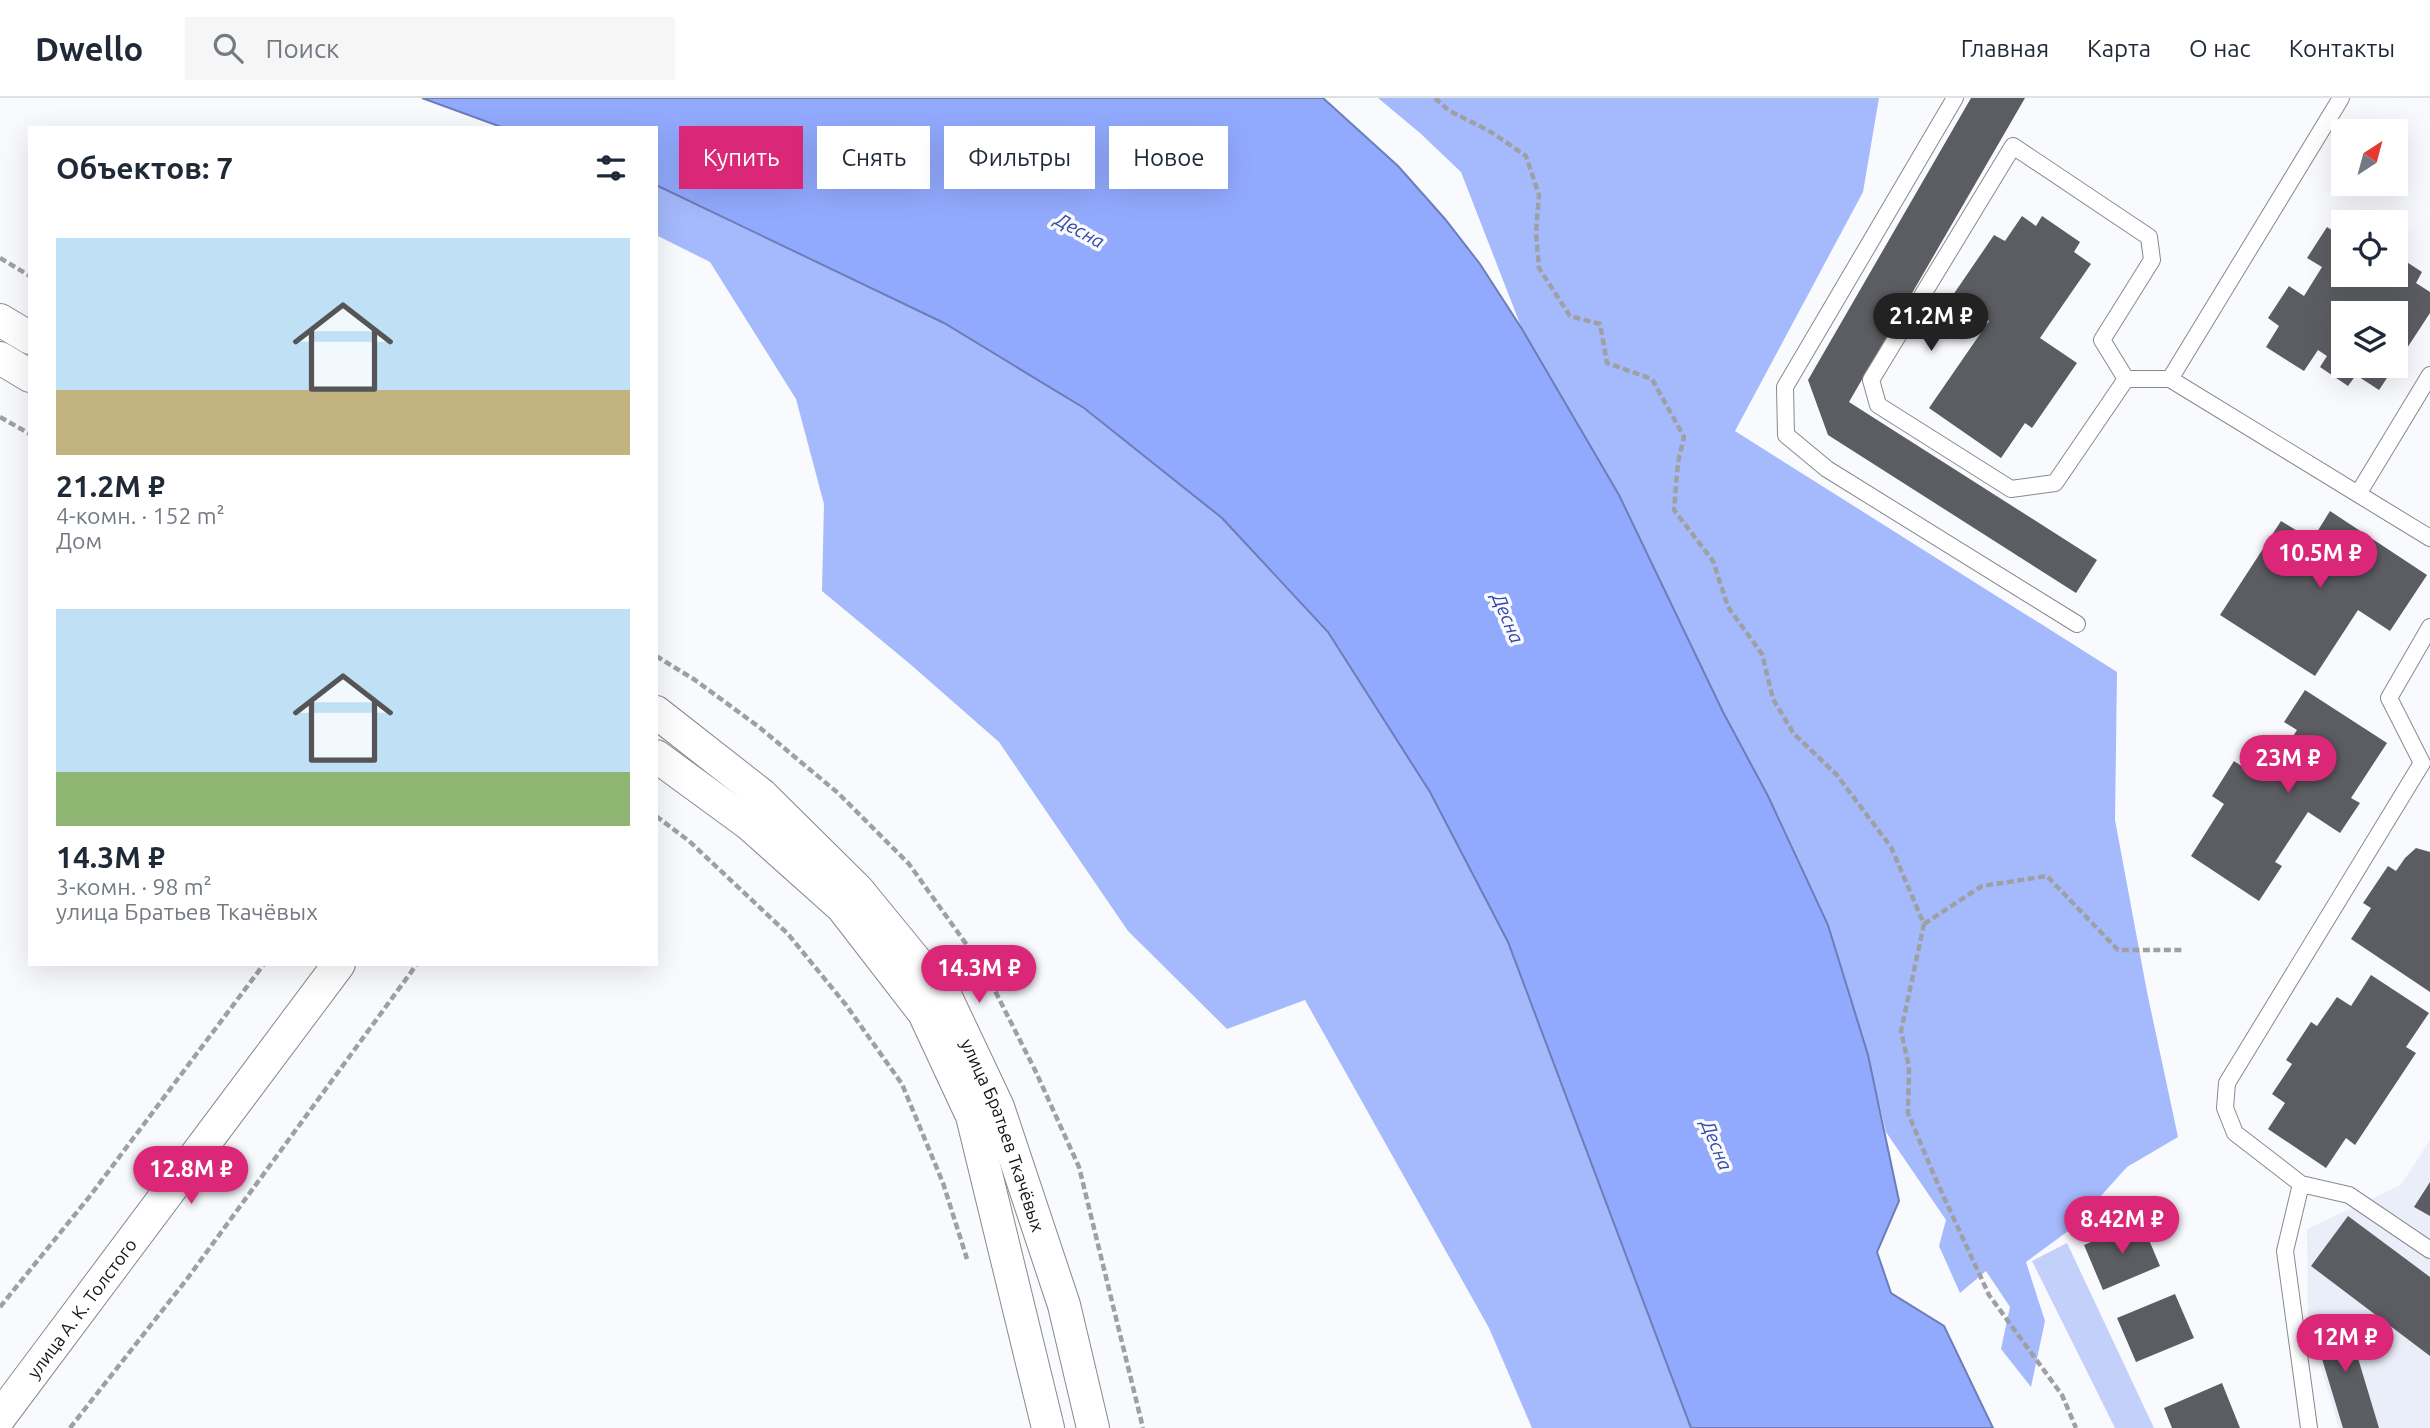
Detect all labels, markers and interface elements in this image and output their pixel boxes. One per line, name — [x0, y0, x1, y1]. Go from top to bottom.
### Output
search box — [185, 17, 675, 80]
icon: search — [209, 29, 247, 67]
text: Dwello — [35, 30, 143, 67]
text: Поиск — [265, 34, 339, 63]
text: Главная — [1961, 35, 2049, 62]
text: Карта — [2087, 35, 2151, 62]
text: О нас — [2189, 35, 2251, 62]
text: Контакты — [2289, 35, 2395, 62]
north arrow — [2331, 119, 2408, 196]
map controls — [2331, 119, 2408, 378]
chip: Купить — [679, 126, 803, 189]
chip: Снять — [817, 126, 930, 189]
chip: Фильтры — [944, 126, 1095, 189]
chip: Новое — [1109, 126, 1228, 189]
icon: filters — [592, 149, 630, 187]
text: Объектов: 7 — [56, 151, 233, 185]
water label: Десна — [1050, 207, 1108, 252]
button: locate — [2331, 210, 2408, 287]
icon: home — [280, 284, 406, 410]
pin: 21.2M ₽ — [1866, 294, 1996, 353]
button: layers — [2331, 301, 2408, 378]
text: 21.2M ₽ — [1889, 303, 1973, 328]
text: 21.2M ₽ — [56, 469, 165, 503]
text: 4-комн. · 152 m² — [56, 503, 225, 528]
text: Дом — [56, 528, 102, 553]
pin: 10.5M ₽ — [2255, 531, 2385, 590]
text: 10.5M ₽ — [2278, 540, 2362, 565]
water label: Десна — [1487, 588, 1528, 646]
icon: home — [280, 655, 406, 781]
pin: 23M ₽ — [2239, 736, 2337, 795]
text: 23M ₽ — [2256, 745, 2320, 770]
text: 14.3M ₽ — [56, 840, 165, 874]
text: 3-комн. · 98 m² — [56, 874, 212, 899]
text: улица Братьев Ткачёвых — [56, 899, 318, 924]
pin: 14.3M ₽ — [914, 946, 1044, 1005]
text: 14.3M ₽ — [937, 955, 1021, 980]
street label: улица Братьев Ткачёвых — [957, 1036, 1049, 1234]
water label: Десна — [1696, 1115, 1737, 1173]
pin: 12.8M ₽ — [126, 1146, 256, 1206]
text: 12.8M ₽ — [149, 1156, 233, 1181]
pin: 8.42M ₽ — [2057, 1196, 2187, 1256]
text: 8.42M ₽ — [2080, 1206, 2164, 1231]
street label: улица А. К. Толстого — [23, 1234, 140, 1382]
pin: 12M ₽ — [2296, 1314, 2394, 1374]
text: 12M ₽ — [2313, 1324, 2377, 1349]

